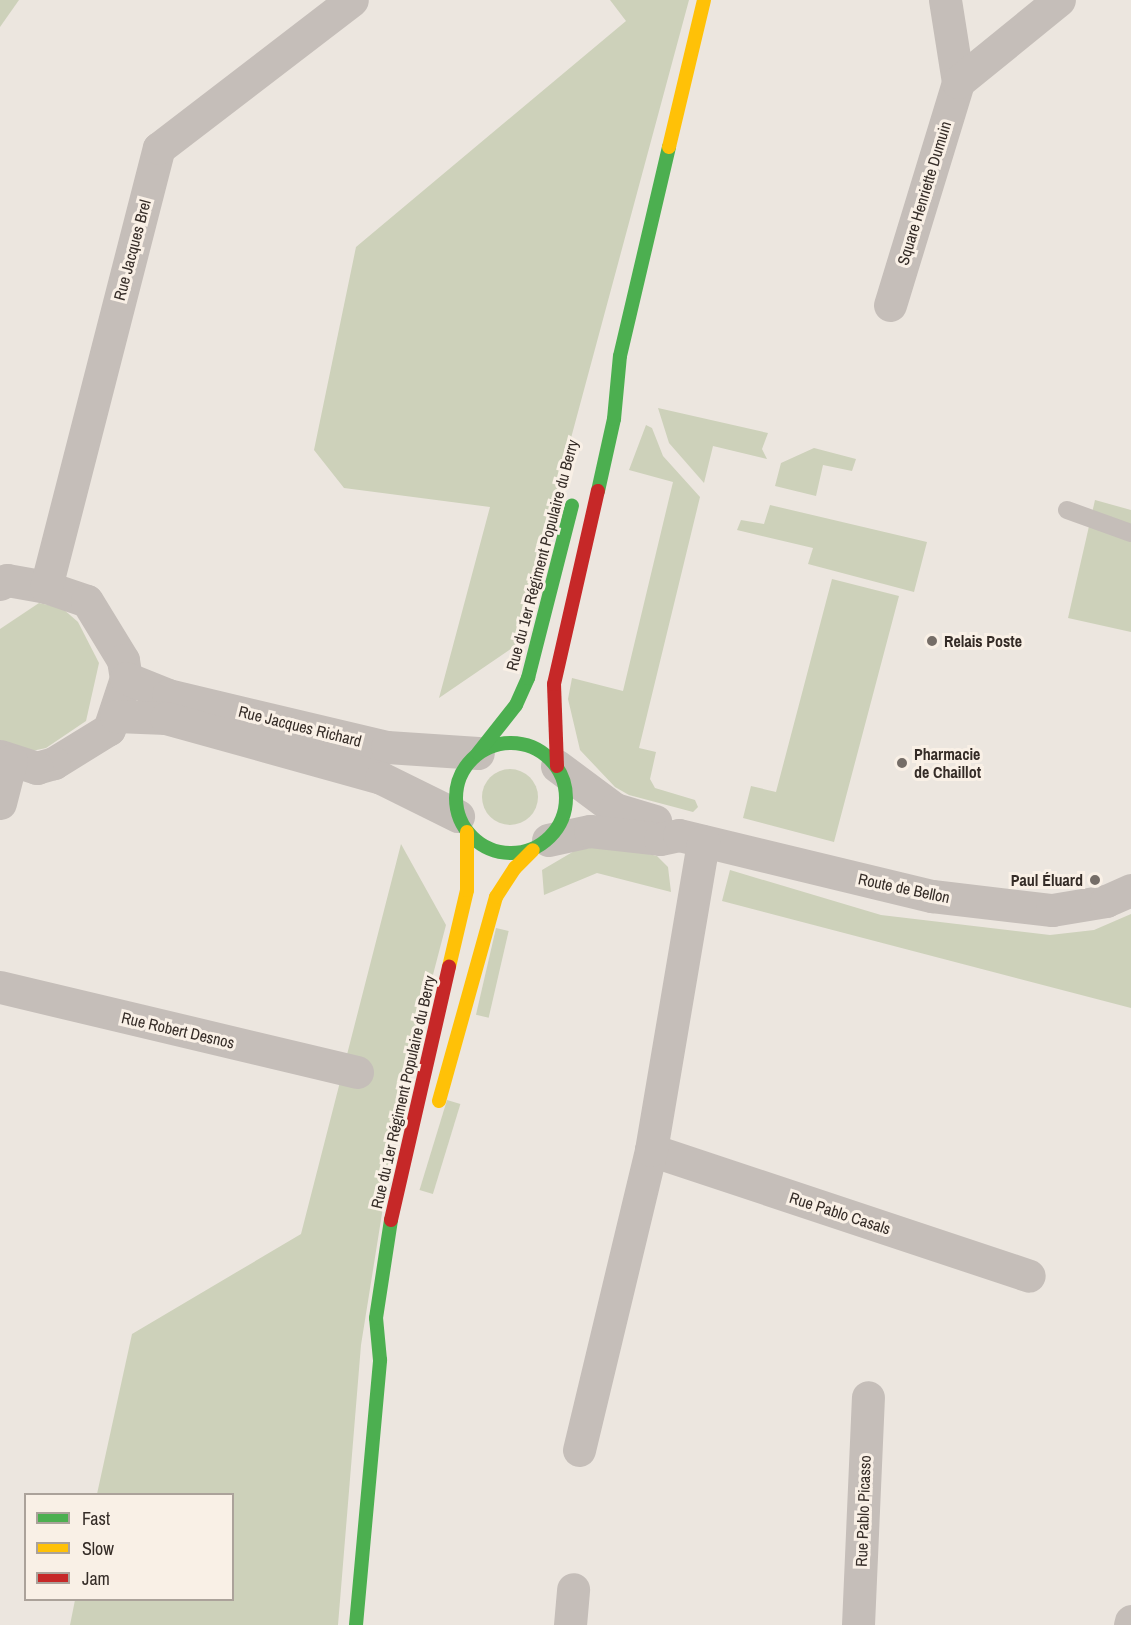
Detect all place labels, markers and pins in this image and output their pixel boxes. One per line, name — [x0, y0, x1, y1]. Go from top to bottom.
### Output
place label: Relais Poste — [944, 631, 1022, 651]
marker: Relais Poste — [925, 634, 939, 648]
place label: Pharmacie de Chaillot — [914, 744, 981, 782]
marker: Pharmacie de Chaillot — [895, 756, 909, 770]
place label: Paul Éluard — [1011, 870, 1083, 890]
marker: Paul Éluard — [1088, 873, 1102, 887]

